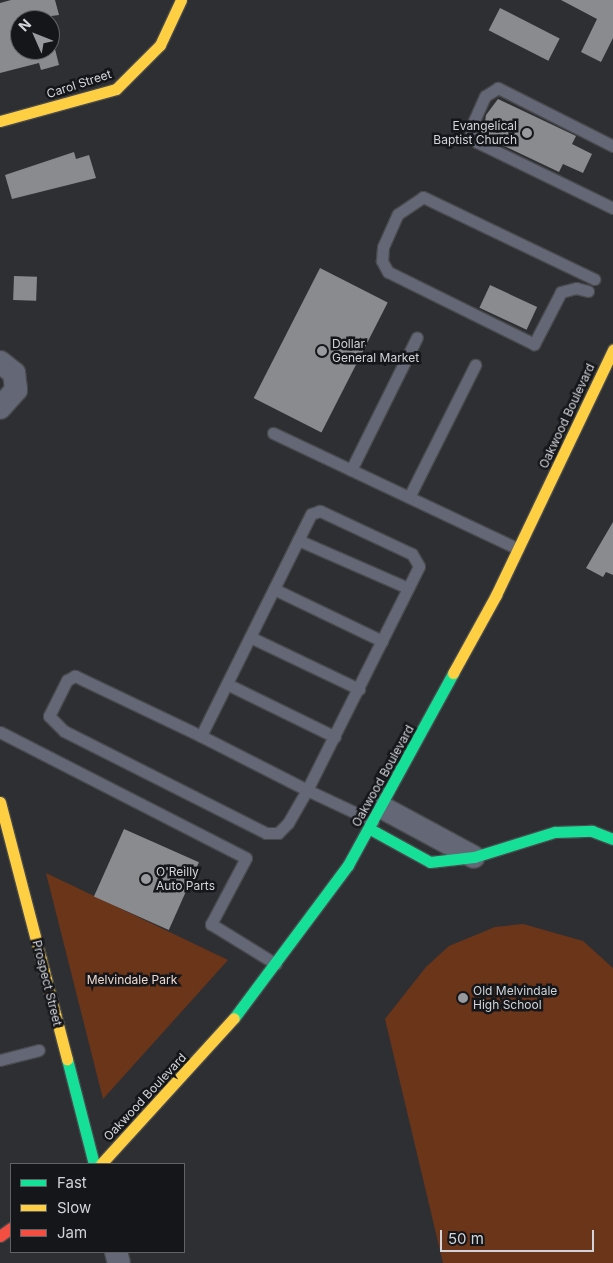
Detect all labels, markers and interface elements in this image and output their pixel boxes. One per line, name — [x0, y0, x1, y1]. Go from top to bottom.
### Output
north arrow — [10, 10, 60, 60]
text: N — [15, 15, 34, 35]
street label: Carol Street — [45, 67, 113, 101]
place label: Evangelical Baptist Church — [433, 119, 517, 147]
marker: Evangelical Baptist Church — [521, 127, 533, 139]
place label: Dollar General Market — [332, 337, 419, 365]
marker: Dollar General Market — [316, 345, 328, 357]
street label: Oakwood Boulevard — [536, 361, 598, 471]
street label: Oakwood Boulevard — [349, 723, 417, 829]
place label: O'Reilly Auto Parts — [156, 865, 215, 893]
marker: O'Reilly Auto Parts — [140, 873, 152, 885]
street label: Prospect Street — [29, 939, 65, 1027]
park label: Melvindale Park — [87, 973, 177, 987]
place label: Old Melvindale High School — [473, 984, 557, 1012]
marker: Old Melvindale High School — [457, 992, 469, 1004]
street label: Oakwood Boulevard — [101, 1050, 189, 1144]
legend — [10, 1163, 185, 1253]
text: Fast — [57, 1173, 87, 1192]
text: Slow — [57, 1198, 91, 1217]
scale bar — [443, 1220, 597, 1252]
text: Jam — [57, 1223, 87, 1242]
text: 50 m — [448, 1229, 484, 1248]

